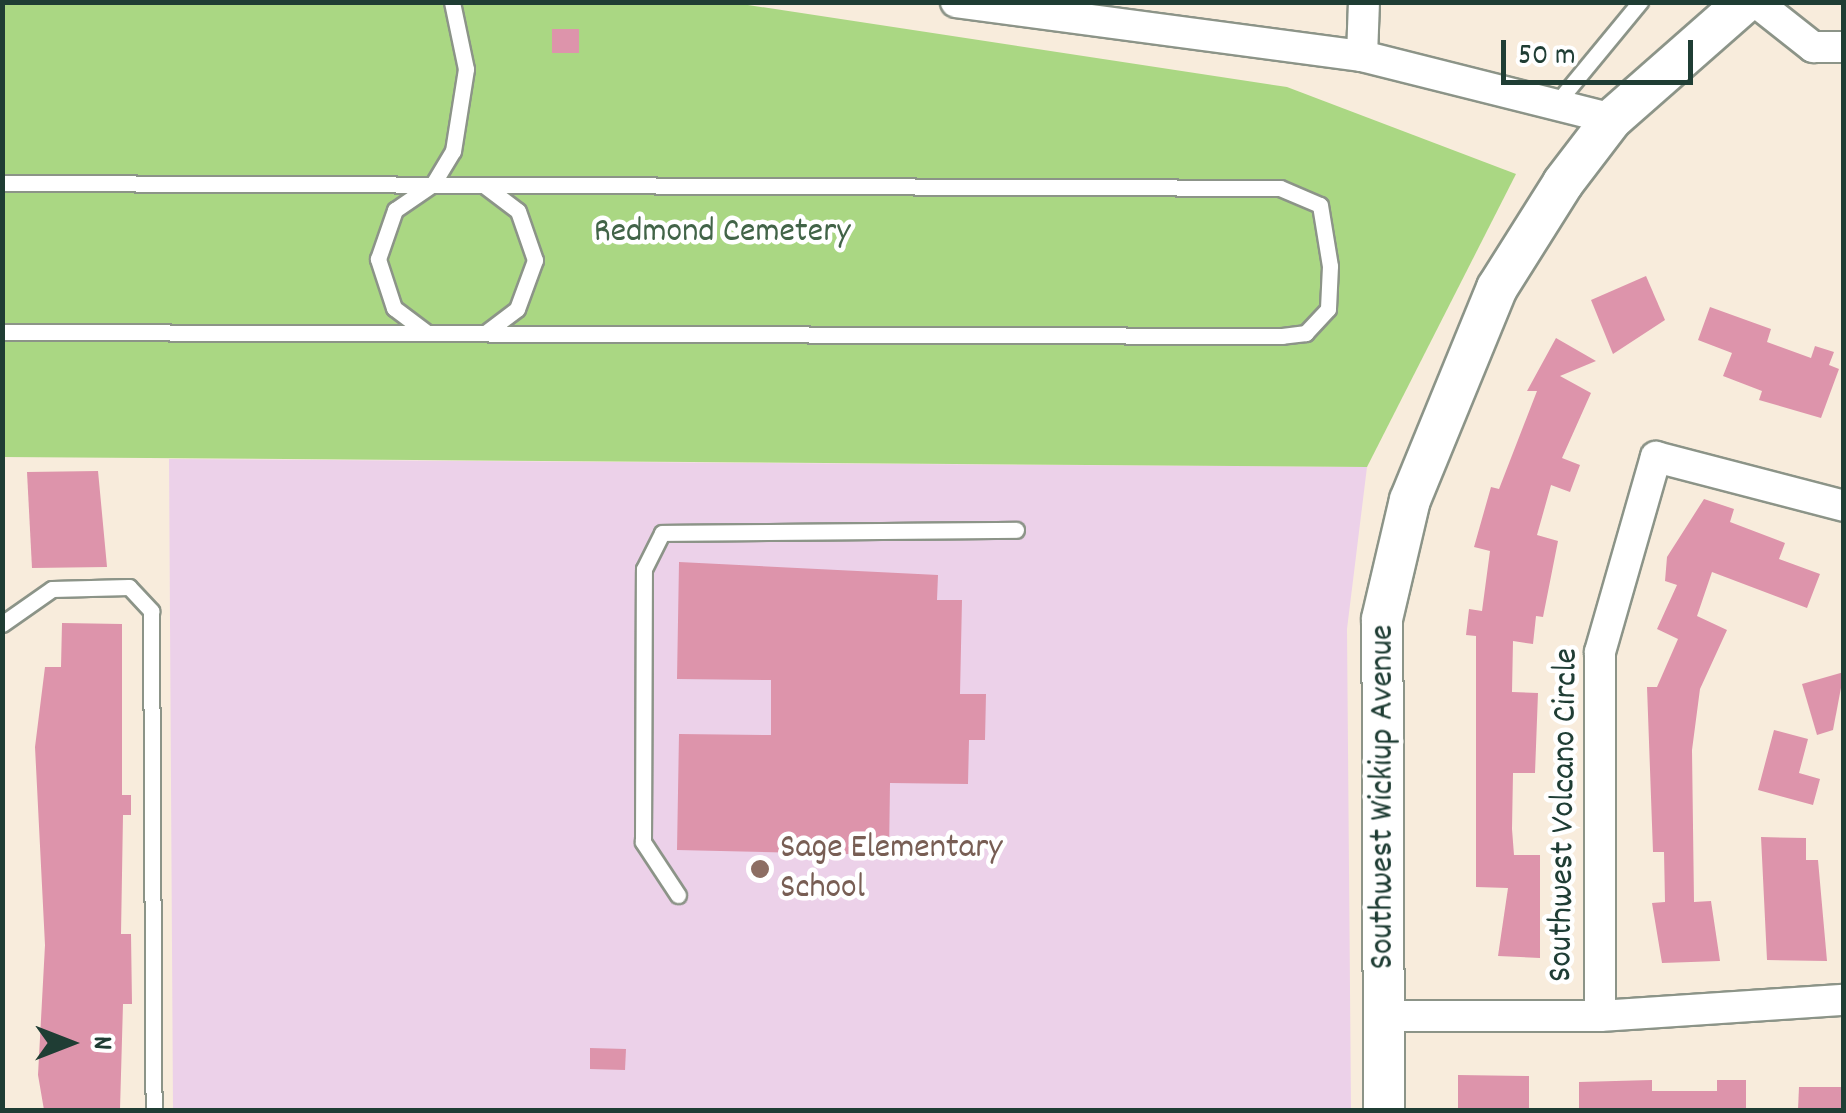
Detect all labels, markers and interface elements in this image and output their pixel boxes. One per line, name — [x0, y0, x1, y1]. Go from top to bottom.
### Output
scale bar — [1506, 20, 1698, 82]
text: 50 m — [1518, 36, 1576, 79]
park label: Redmond Cemetery — [594, 212, 850, 254]
street label: Southwest Wickiup Avenue — [1363, 625, 1405, 969]
street label: Southwest Volcano Circle — [1541, 648, 1589, 982]
place label: Sage Elementary School — [780, 828, 1002, 910]
marker: Sage Elementary School — [749, 858, 771, 880]
north arrow — [20, 993, 120, 1093]
text: N — [80, 1036, 120, 1050]

